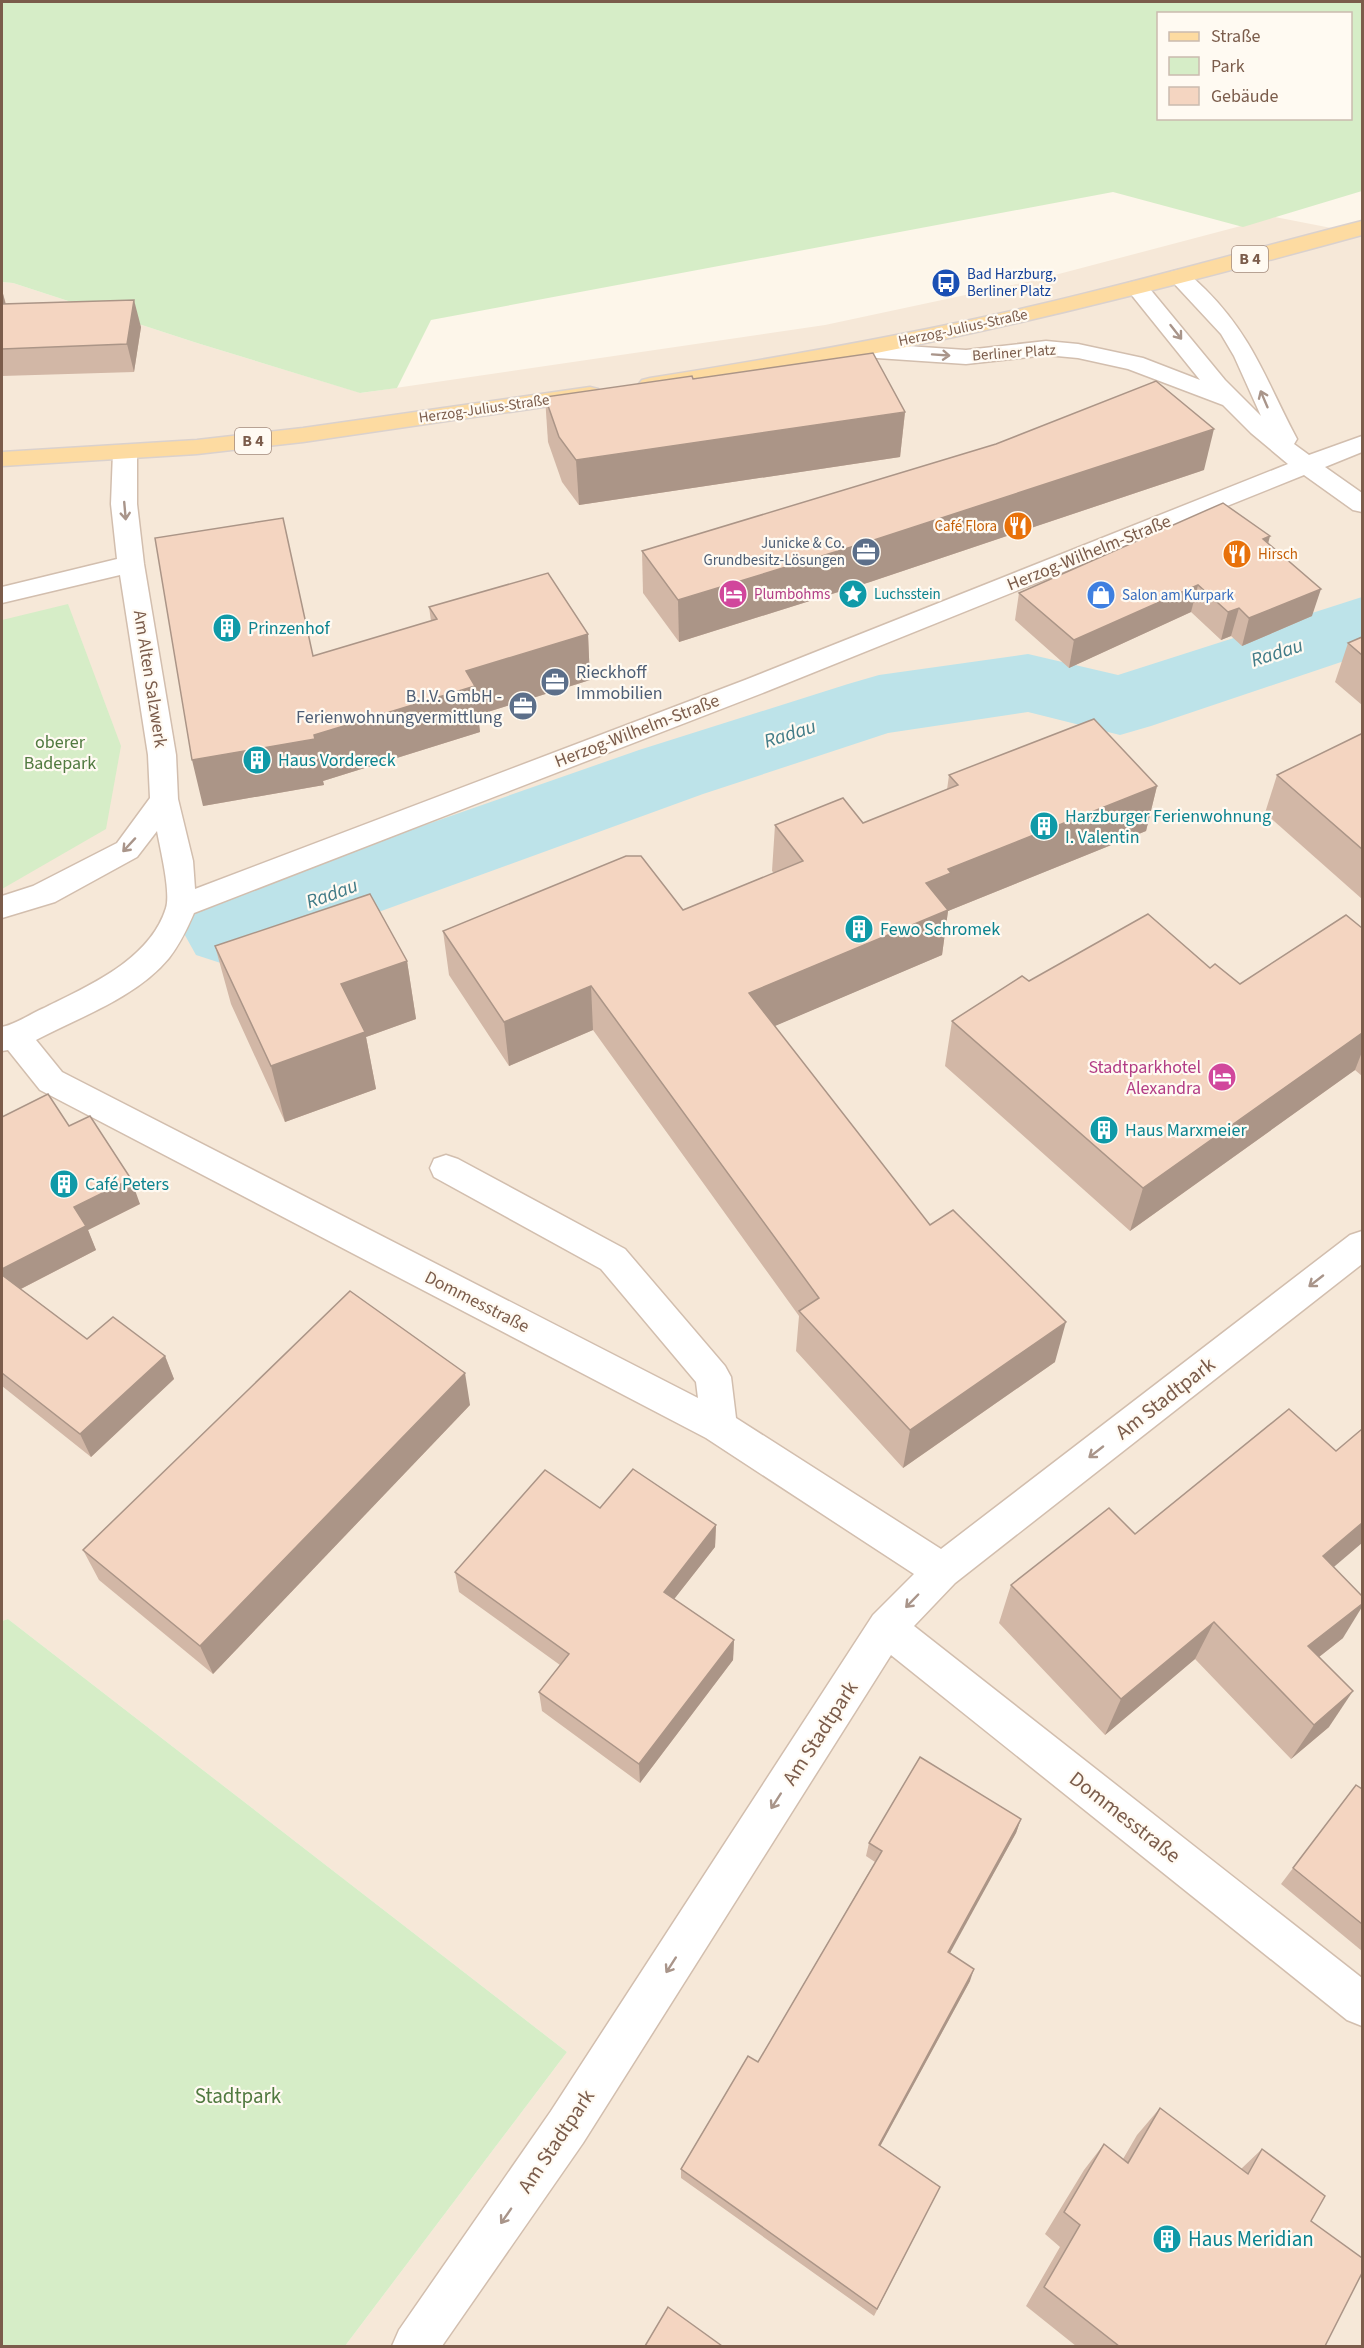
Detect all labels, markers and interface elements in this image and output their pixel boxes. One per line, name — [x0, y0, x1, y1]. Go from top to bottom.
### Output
legend — [1157, 12, 1352, 120]
text: Straße — [1211, 24, 1261, 49]
text: Park — [1211, 54, 1245, 79]
text: Gebäude — [1211, 84, 1279, 109]
road number: B 4 — [1232, 246, 1268, 272]
place label: Bad Harzburg, Berliner Platz — [967, 264, 1056, 302]
bus stop icon: Bad Harzburg, Berliner Platz — [930, 267, 962, 299]
street label: Herzog-Julius-Straße — [896, 304, 1030, 352]
one-way arrow — [1169, 324, 1182, 340]
street label: Berliner Platz — [971, 340, 1057, 366]
one-way arrow — [931, 350, 951, 361]
street label: Herzog-Julius-Straße — [417, 389, 551, 429]
one-way arrow — [1258, 391, 1269, 409]
road number: B 4 — [235, 428, 271, 454]
one-way arrow — [120, 500, 131, 520]
street label: Herzog-Wilhelm-Straße — [1003, 509, 1175, 597]
restaurant icon: Café Flora — [1002, 510, 1034, 542]
place label: Café Flora — [934, 516, 997, 537]
place label: Junicke & Co. Grundbesitz-Lösungen — [703, 533, 845, 571]
office icon: Junicke & Co. Grundbesitz-Lösungen — [850, 536, 882, 568]
restaurant icon: Hirsch — [1221, 538, 1253, 570]
place label: Hirsch — [1258, 544, 1298, 565]
hotel icon: Plumbohms — [717, 578, 749, 610]
place icon: Luchsstein — [837, 578, 869, 610]
shop icon: Salon am Kurpark — [1085, 579, 1117, 611]
place label: Plumbohms — [754, 584, 830, 605]
place label: Luchsstein — [874, 584, 941, 605]
place label: Salon am Kurpark — [1122, 585, 1234, 606]
street label: Am Alten Salzwerk — [127, 609, 173, 750]
building icon: Prinzenhof — [211, 612, 243, 644]
place label: Prinzenhof — [248, 616, 330, 641]
water label: Radau — [1247, 631, 1307, 675]
place label: Rieckhoff Immobilien — [576, 660, 663, 706]
office icon: Rieckhoff Immobilien — [539, 666, 571, 698]
place label: B.I.V. GmbH - Ferienwohnungvermittlung — [296, 684, 502, 730]
street label: Herzog-Wilhelm-Straße — [551, 688, 723, 774]
office icon: B.I.V. GmbH - Ferienwohnungvermittlung — [507, 690, 539, 722]
water label: Radau — [760, 712, 820, 756]
park label: oberer Badepark — [24, 730, 96, 776]
building icon: Haus Vordereck — [241, 744, 273, 776]
place label: Haus Vordereck — [278, 748, 396, 773]
place label: Harzburger Ferienwohnung I. Valentin — [1065, 804, 1271, 850]
building icon: Harzburger Ferienwohnung I. Valentin — [1028, 810, 1060, 842]
one-way arrow — [122, 837, 137, 852]
water label: Radau — [302, 872, 362, 916]
building icon: Fewo Schromek — [843, 913, 875, 945]
place label: Fewo Schromek — [880, 917, 1000, 942]
place label: Stadtparkhotel Alexandra — [1088, 1055, 1201, 1101]
hotel icon: Stadtparkhotel Alexandra — [1206, 1061, 1238, 1093]
building icon: Haus Marxmeier — [1088, 1114, 1120, 1146]
place label: Haus Marxmeier — [1125, 1118, 1247, 1143]
building icon: Café Peters — [48, 1168, 80, 1200]
place label: Café Peters — [85, 1172, 169, 1197]
street label: Dommesstraße — [420, 1265, 534, 1339]
one-way arrow — [1309, 1274, 1325, 1287]
street label: Am Stadtpark — [1109, 1349, 1222, 1447]
one-way arrow — [1088, 1445, 1104, 1458]
one-way arrow — [905, 1594, 920, 1609]
street label: Am Stadtpark — [775, 1674, 865, 1791]
street label: Dommesstraße — [1063, 1764, 1187, 1870]
one-way arrow — [769, 1792, 781, 1809]
one-way arrow — [664, 1957, 677, 1974]
park label: Stadtpark — [195, 2081, 282, 2111]
street label: Am Stadtpark — [510, 2083, 602, 2199]
one-way arrow — [500, 2207, 512, 2224]
building icon: Haus Meridian — [1151, 2223, 1183, 2255]
place label: Haus Meridian — [1188, 2224, 1314, 2254]

